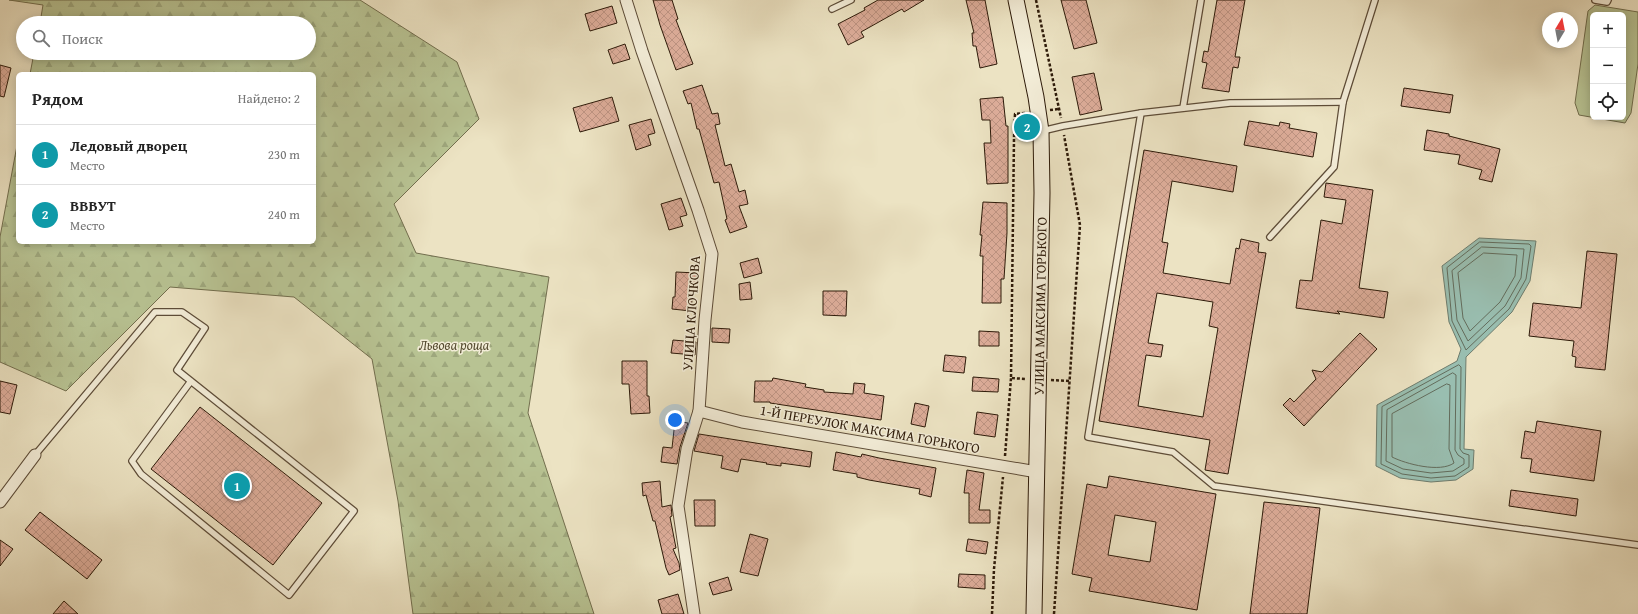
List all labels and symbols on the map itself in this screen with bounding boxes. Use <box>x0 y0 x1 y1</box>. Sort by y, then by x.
north arrow <box>1542 12 1578 48</box>
pin: 2 <box>1014 112 1040 142</box>
street label: УЛИЦА МАКСИМА ГОРЬКОГО <box>1028 217 1052 395</box>
street label: УЛИЦА КЛОЧКОВА <box>677 254 705 371</box>
park label: Львова роща <box>419 335 490 355</box>
street label: 1-Й ПЕРЕУЛОК МАКСИМА ГОРЬКОГО <box>758 400 982 458</box>
your location <box>665 410 685 430</box>
pin: 1 <box>224 471 250 501</box>

